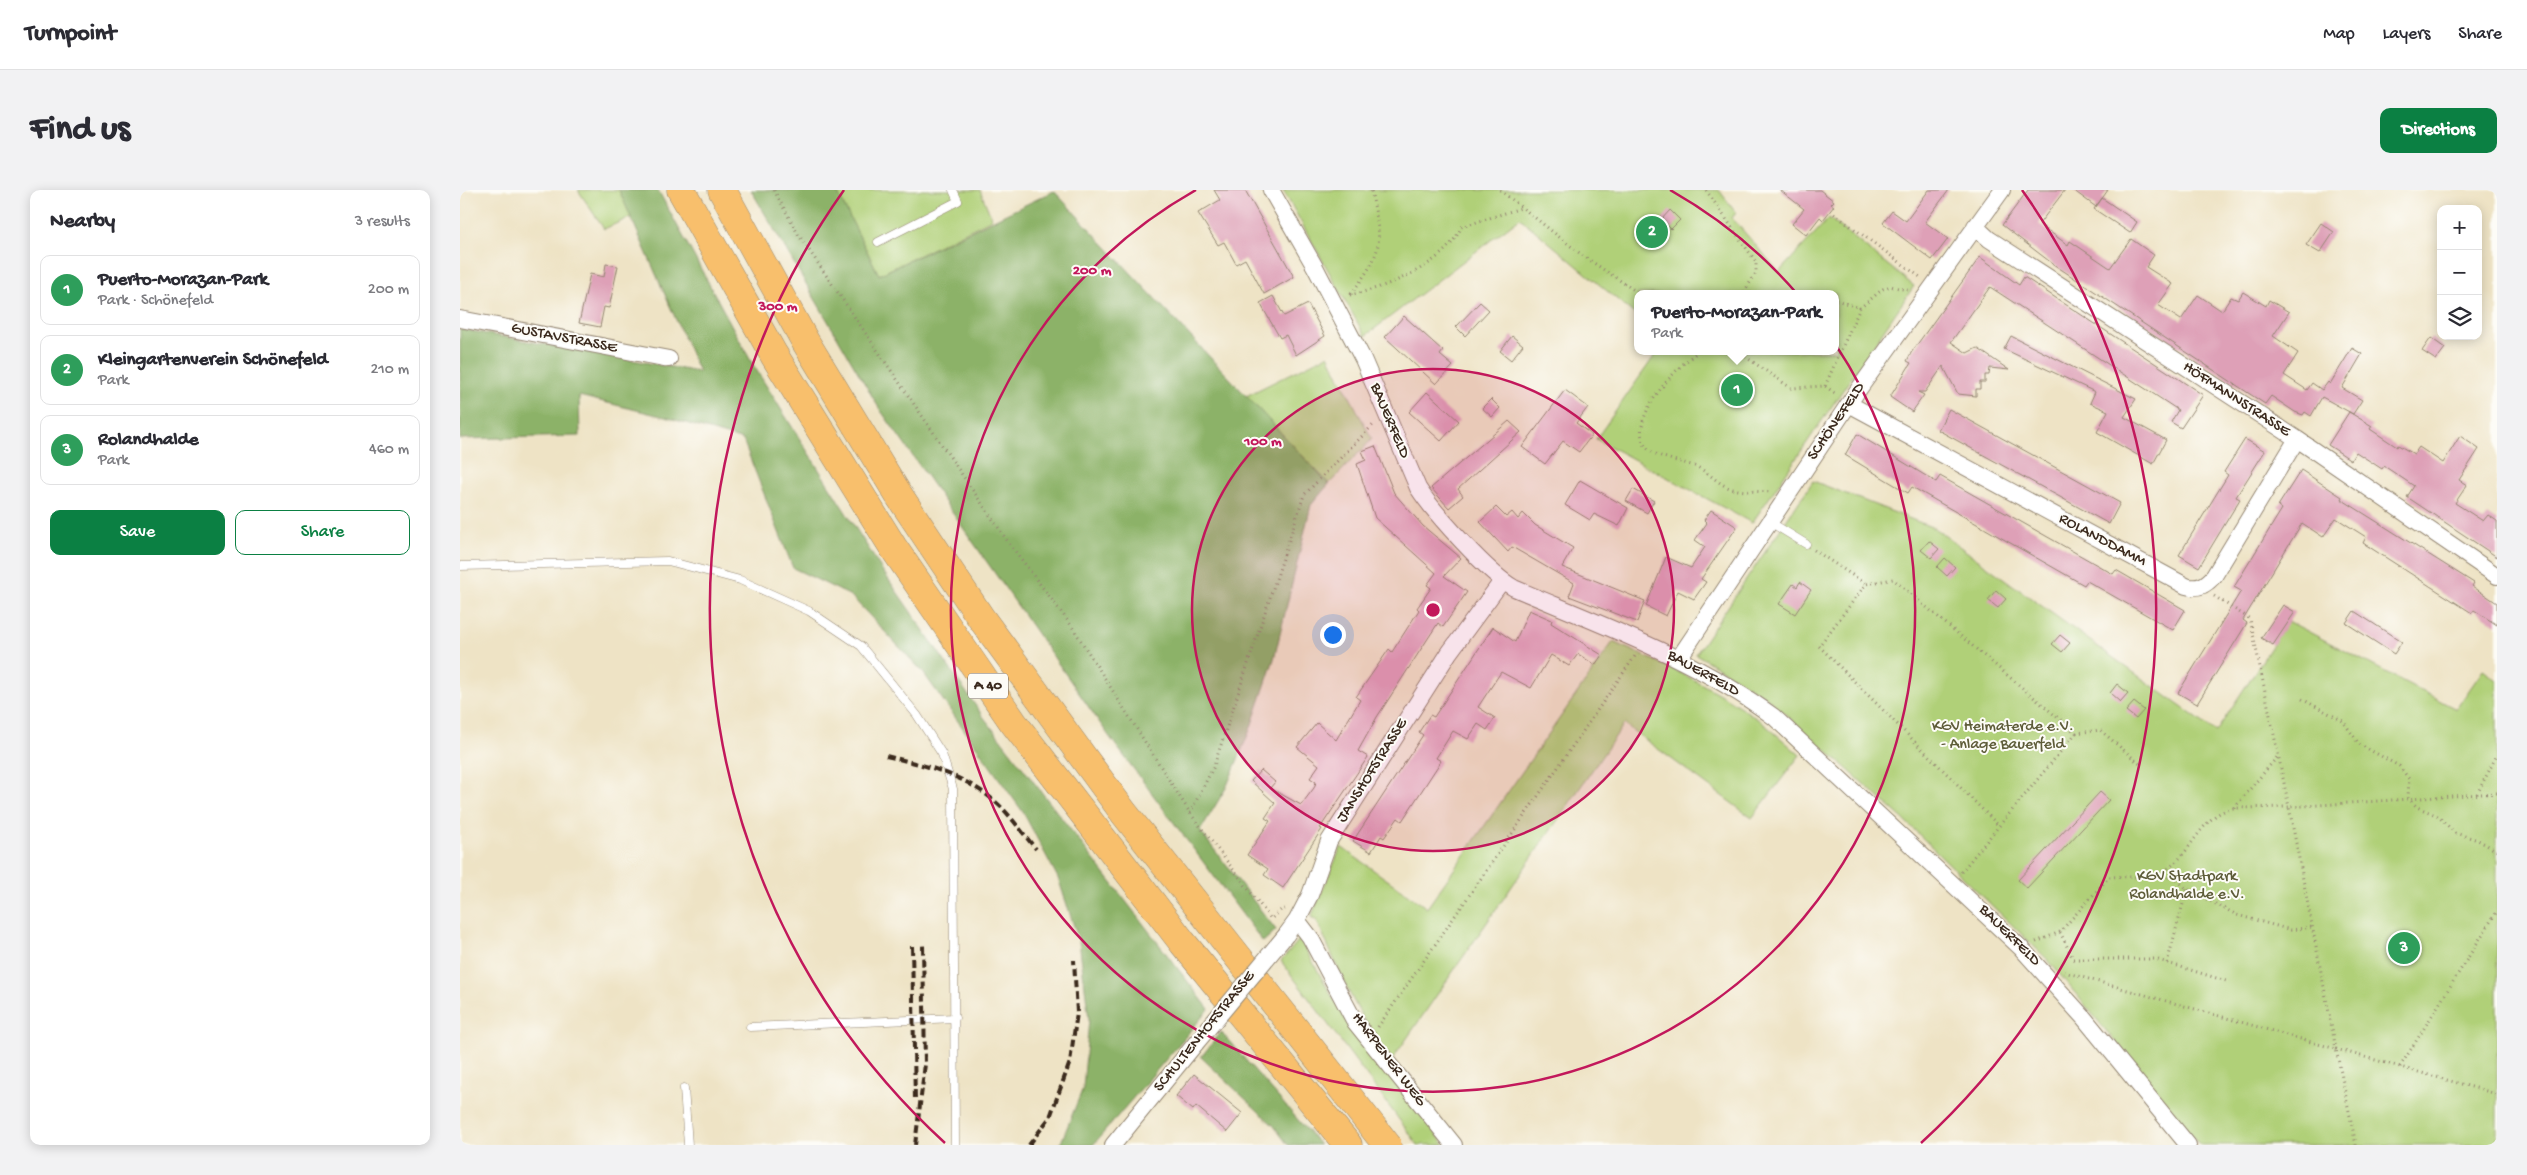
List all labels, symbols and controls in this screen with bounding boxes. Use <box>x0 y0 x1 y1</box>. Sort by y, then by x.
text: Turnpoint <box>25 20 116 49</box>
text: Map <box>2323 24 2355 45</box>
text: Layers <box>2383 24 2430 45</box>
text: Share <box>2458 24 2502 45</box>
button: Directions <box>2380 108 2497 153</box>
text: Find us <box>30 110 130 151</box>
map controls <box>2437 205 2482 340</box>
button: + <box>2437 205 2482 250</box>
text: Nearby <box>50 210 115 235</box>
text: 3 results <box>355 213 410 232</box>
pin: 2 <box>1636 213 1668 251</box>
button: − <box>2437 250 2482 295</box>
text: 200 m <box>1073 262 1112 280</box>
text: Puerto-Morazan-Park <box>98 269 268 292</box>
text: 1 <box>64 281 70 300</box>
text: 200 m <box>368 281 409 300</box>
popup <box>1634 290 1839 355</box>
text: Park · Schönefeld <box>98 292 213 311</box>
button: layers <box>2437 295 2482 340</box>
text: 300 m <box>757 298 798 316</box>
text: Puerto-Morazan-Park <box>1652 302 1821 325</box>
street label: GUSTAVSTRASSE <box>509 319 620 359</box>
text: Park <box>1652 325 1682 344</box>
text: Kleingartenverein Schönefeld <box>98 349 328 372</box>
street label: HÖFMANNSTRASSE <box>2179 358 2294 442</box>
text: 2 <box>63 361 71 380</box>
text: 210 m <box>370 361 409 380</box>
pin: 1 <box>1721 371 1753 409</box>
text: Park <box>98 372 129 391</box>
street label: SCHÖNEFELD <box>1804 379 1870 465</box>
street label: BAUERFELD <box>1364 380 1414 462</box>
text: Rolandhalde <box>98 429 199 452</box>
text: 100 m <box>1243 433 1282 451</box>
text: 3 <box>63 441 71 460</box>
text: 460 m <box>369 441 409 460</box>
text: Park <box>98 452 129 471</box>
button: Save <box>50 510 225 555</box>
button: Share <box>235 510 410 555</box>
street label: ROLANDDAMM <box>2055 510 2150 572</box>
centre of rings <box>1424 601 1442 619</box>
your location <box>1320 622 1346 648</box>
street label: BAUERFELD <box>1663 646 1743 702</box>
road number: A 40 <box>968 674 1008 698</box>
street label: JANSHOFSTRASSE <box>1333 715 1413 826</box>
park label: KGV Heimaterde e.V. - Anlage Bauerfeld <box>1932 718 2074 755</box>
park label: KGV Stadtpark Rolandhalde e.V. <box>2129 868 2245 905</box>
street label: BAUERFELD <box>1973 900 2044 971</box>
pin: 3 <box>2388 929 2420 967</box>
street label: SCHULTENHOFSTRASSE <box>1150 967 1260 1096</box>
street label: HARPENER WEG <box>1347 1010 1430 1111</box>

